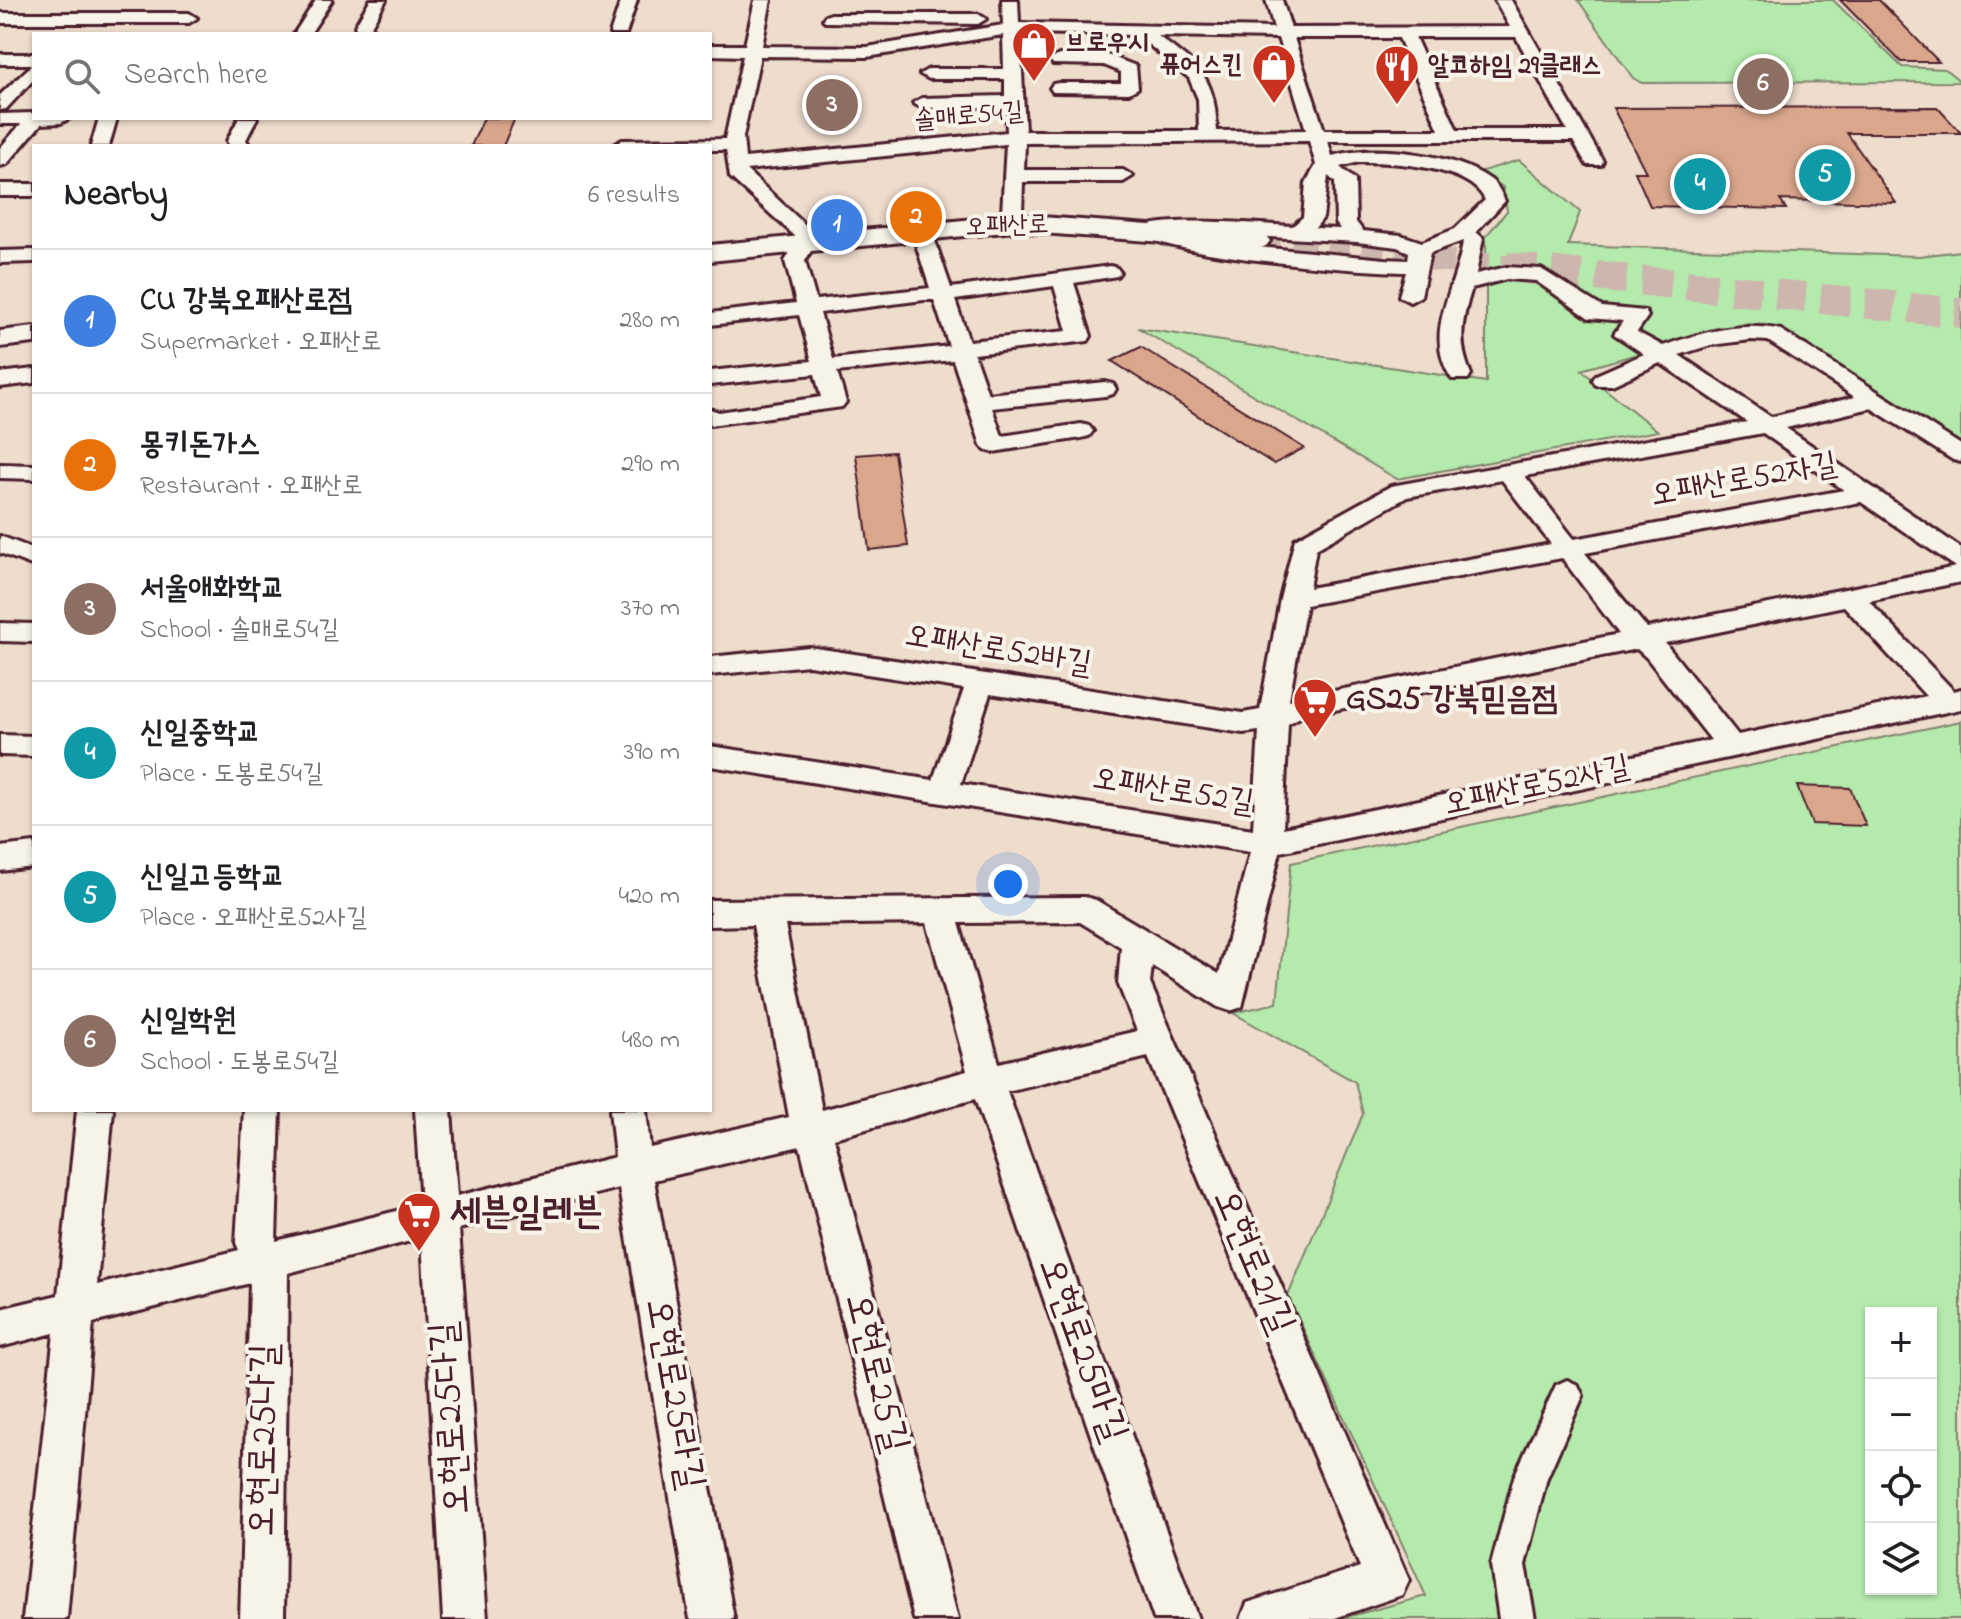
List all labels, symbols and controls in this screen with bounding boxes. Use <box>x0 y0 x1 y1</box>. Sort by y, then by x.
shop icon: 브로우시 <box>1010 20 1058 83</box>
place label: 브로우시 <box>1065 25 1149 63</box>
search box <box>32 32 712 120</box>
shop icon: 퓨어스킨 <box>1250 42 1298 105</box>
restaurant icon: 알코하임 29클래스 <box>1373 43 1421 106</box>
place label: 퓨어스킨 <box>1159 47 1243 85</box>
place label: 알코하임 29클래스 <box>1428 48 1602 86</box>
icon: search <box>60 54 104 98</box>
text: Search here <box>124 54 268 98</box>
pin: 6 <box>1737 54 1789 114</box>
pin: 3 <box>806 75 858 135</box>
street label: 솔매로54길 <box>913 93 1025 141</box>
pin: 5 <box>1799 145 1851 205</box>
pin: 4 <box>1674 154 1726 214</box>
text: Nearby <box>64 171 168 221</box>
text: 6 results <box>588 177 680 215</box>
pin: 2 <box>890 187 942 247</box>
pin: 1 <box>811 195 863 255</box>
street label: 오패산로 <box>965 207 1049 247</box>
text: CU 강북오패산로점 <box>140 280 352 324</box>
text: 1 <box>86 302 94 340</box>
text: 280 m <box>619 302 680 340</box>
text: Supermarket · 오패산로 <box>140 324 382 362</box>
text: 몽키돈가스 <box>140 424 261 468</box>
street label: 오패산로52자길 <box>1647 441 1841 521</box>
text: 2 <box>84 446 96 484</box>
text: 290 m <box>621 446 680 484</box>
text: Restaurant · 오패산로 <box>140 468 363 506</box>
text: 서울애화학교 <box>140 568 285 612</box>
text: 3 <box>85 590 95 628</box>
text: 370 m <box>621 590 680 628</box>
text: School · 솔매로54길 <box>140 612 339 650</box>
street label: 오패산로52바길 <box>901 613 1095 689</box>
supermarket icon: GS25 강북믿음점 <box>1291 676 1339 739</box>
place label: GS25 강북믿음점 <box>1346 677 1558 724</box>
text: 신일중학교 <box>140 712 261 756</box>
text: 4 <box>85 734 95 772</box>
text: 390 m <box>624 734 680 772</box>
street label: 오패산로52사길 <box>1440 744 1634 830</box>
text: Place · 도봉로54길 <box>140 756 323 794</box>
street label: 오패산로52길 <box>1089 756 1257 828</box>
text: 신일고등학교 <box>140 856 285 900</box>
your location <box>988 864 1028 904</box>
text: 5 <box>83 878 97 916</box>
text: 420 m <box>618 878 680 916</box>
text: Place · 오패산로52사길 <box>140 900 367 938</box>
text: 신일학원 <box>140 1000 237 1044</box>
text: 6 <box>84 1022 96 1060</box>
text: 480 m <box>622 1022 680 1060</box>
text: School · 도봉로54길 <box>140 1044 339 1082</box>
street label: 오현로21길 <box>1196 1181 1308 1343</box>
place label: 세븐일레븐 <box>450 1186 603 1242</box>
supermarket icon: 세븐일레븐 <box>395 1190 443 1253</box>
street label: 오현로25마길 <box>1022 1250 1140 1450</box>
street label: 오현로25길 <box>828 1287 922 1459</box>
street label: 오현로25라길 <box>629 1294 717 1494</box>
map controls <box>1865 1307 1937 1595</box>
button: + <box>1865 1307 1937 1379</box>
street label: 오현로25다길 <box>417 1320 487 1516</box>
street label: 오현로25나길 <box>235 1343 295 1537</box>
button: − <box>1865 1379 1937 1451</box>
button: locate <box>1865 1451 1937 1523</box>
button: layers <box>1865 1523 1937 1595</box>

